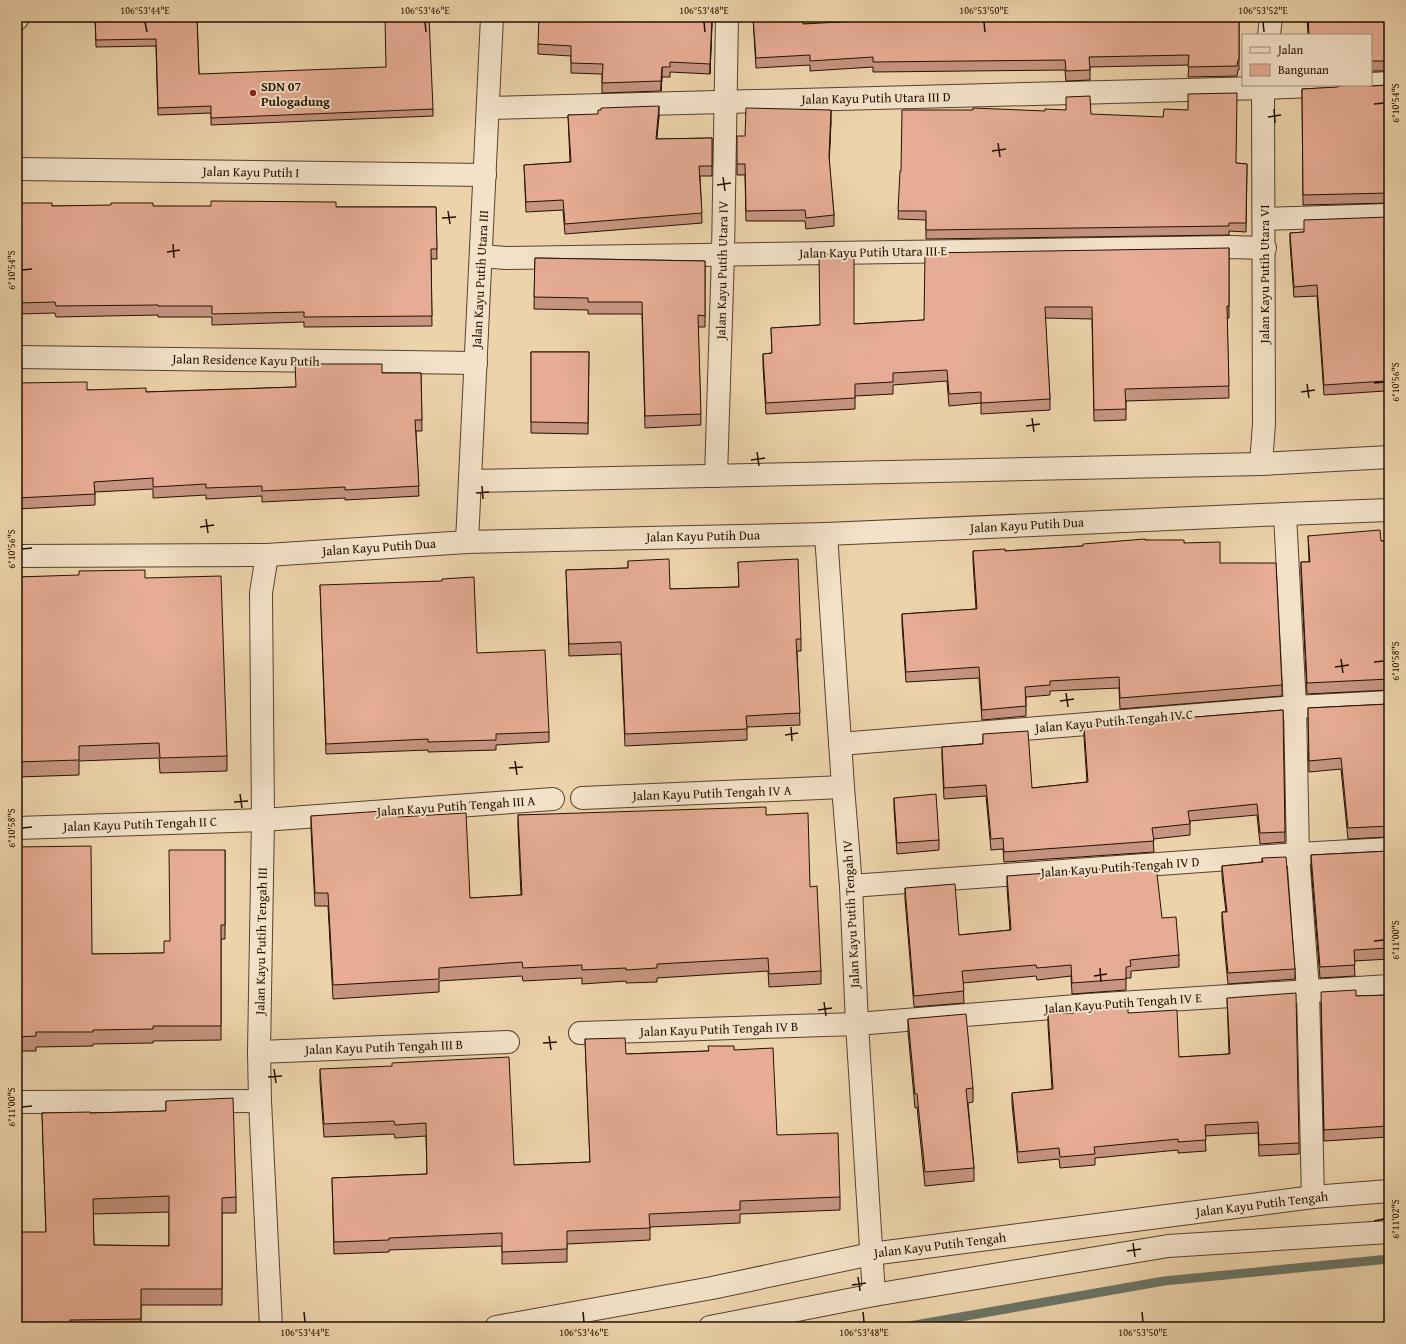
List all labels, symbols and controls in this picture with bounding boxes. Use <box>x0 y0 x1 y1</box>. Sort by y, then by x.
text: 106°53'44"E <box>120 3 170 18</box>
text: 106°53'46"E <box>400 3 450 18</box>
text: 106°53'48"E <box>679 3 729 18</box>
text: 106°53'50"E <box>959 3 1009 18</box>
text: 106°53'52"E <box>1238 3 1288 18</box>
legend <box>1242 34 1372 86</box>
text: Jalan <box>1276 41 1303 58</box>
text: Bangunan <box>1278 61 1329 78</box>
place label: SDN 07 Pulogadung <box>261 77 330 111</box>
text: 6°10'54"S <box>1388 83 1403 123</box>
street label: Jalan Kayu Putih Utara III D <box>799 87 951 109</box>
marker: SDN 07 Pulogadung <box>248 88 258 98</box>
street label: Jalan Kayu Putih I <box>200 162 300 182</box>
street label: Jalan Kayu Putih Utara IV <box>711 200 733 342</box>
street label: Jalan Kayu Putih Utara VI <box>1255 205 1274 345</box>
street label: Jalan Kayu Putih Utara III <box>467 209 493 351</box>
street label: Jalan Kayu Putih Utara III E <box>797 241 947 263</box>
text: 6°10'54"S <box>4 250 19 290</box>
street label: Jalan Residence Kayu Putih <box>170 349 321 371</box>
text: 6°10'56"S <box>1388 362 1403 402</box>
street label: Jalan Kayu Putih Dua <box>968 512 1085 538</box>
street label: Jalan Kayu Putih Dua <box>644 525 761 547</box>
text: 6°10'56"S <box>4 529 19 569</box>
street label: Jalan Kayu Putih Dua <box>320 533 437 561</box>
text: 6°10'58"S <box>1388 641 1403 681</box>
street label: Jalan Kayu Putih Tengah IV C <box>1032 705 1194 738</box>
street label: Jalan Kayu Putih Tengah IV A <box>630 781 792 805</box>
street label: Jalan Kayu Putih Tengah III A <box>374 791 536 821</box>
text: 6°10'58"S <box>4 808 19 848</box>
street label: Jalan Kayu Putih Tengah II C <box>61 812 217 836</box>
street label: Jalan Kayu Putih Tengah IV <box>838 839 864 991</box>
street label: Jalan Kayu Putih Tengah IV D <box>1038 852 1200 882</box>
street label: Jalan Kayu Putih Tengah III <box>250 867 272 1017</box>
text: 6°11'00"S <box>1388 920 1403 960</box>
street label: Jalan Kayu Putih Tengah IV E <box>1042 988 1203 1018</box>
street label: Jalan Kayu Putih Tengah IV B <box>637 1017 799 1041</box>
street label: Jalan Kayu Putih Tengah III B <box>303 1035 463 1059</box>
text: 6°11'00"S <box>4 1087 19 1127</box>
street label: Jalan Kayu Putih Tengah <box>1193 1186 1330 1222</box>
text: 6°11'02"S <box>1388 1199 1403 1239</box>
street label: Jalan Kayu Putih Tengah <box>871 1227 1008 1263</box>
text: 106°53'44"E <box>280 1325 330 1340</box>
text: 106°53'46"E <box>559 1325 609 1340</box>
text: 106°53'48"E <box>839 1325 889 1340</box>
text: 106°53'50"E <box>1118 1325 1168 1340</box>

